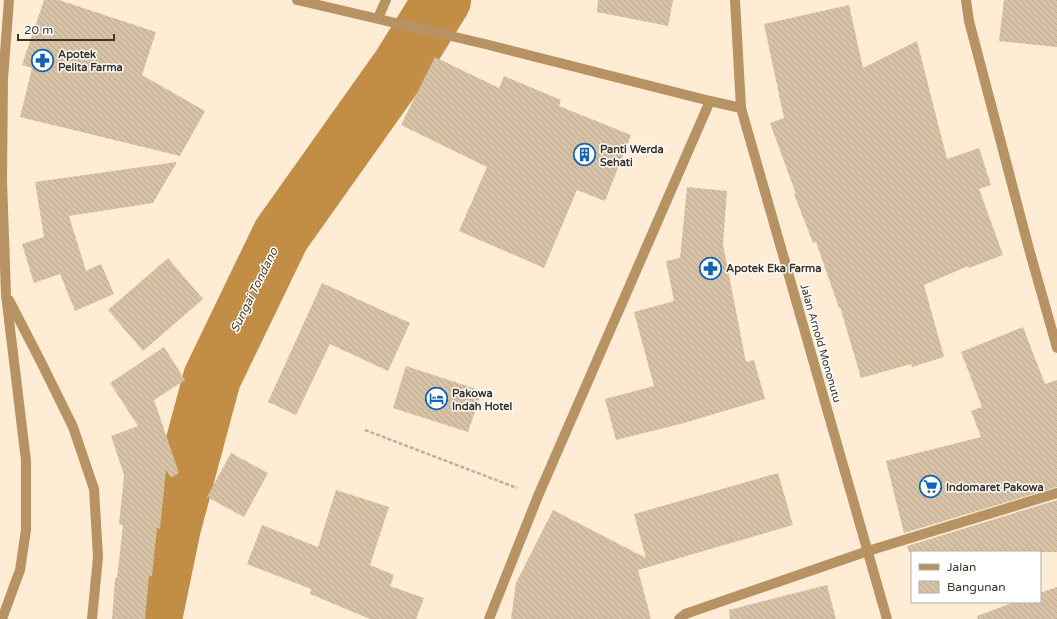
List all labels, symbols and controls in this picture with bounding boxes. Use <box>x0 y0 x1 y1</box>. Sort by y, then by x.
scale bar <box>18 16 114 42</box>
text: 20 m <box>24 23 53 37</box>
pharmacy icon: Apotek Pelita Farma <box>30 47 56 73</box>
place label: Apotek Pelita Farma <box>58 48 123 74</box>
building icon: Panti Werda Sehati <box>572 142 598 168</box>
place label: Panti Werda Sehati <box>600 143 664 169</box>
water label: Sungai Tondano <box>227 245 281 335</box>
pharmacy icon: Apotek Eka Farma <box>698 255 724 281</box>
place label: Apotek Eka Farma <box>726 262 821 276</box>
street label: Jalan Arnold Mononutu <box>797 282 844 404</box>
hotel icon: Pakowa Indah Hotel <box>424 386 450 412</box>
place label: Pakowa Indah Hotel <box>452 387 513 413</box>
supermarket icon: Indomaret Pakowa <box>917 474 943 500</box>
place label: Indomaret Pakowa <box>946 481 1044 494</box>
legend <box>911 551 1041 603</box>
text: Jalan <box>947 560 976 574</box>
text: Bangunan <box>947 580 1006 594</box>

